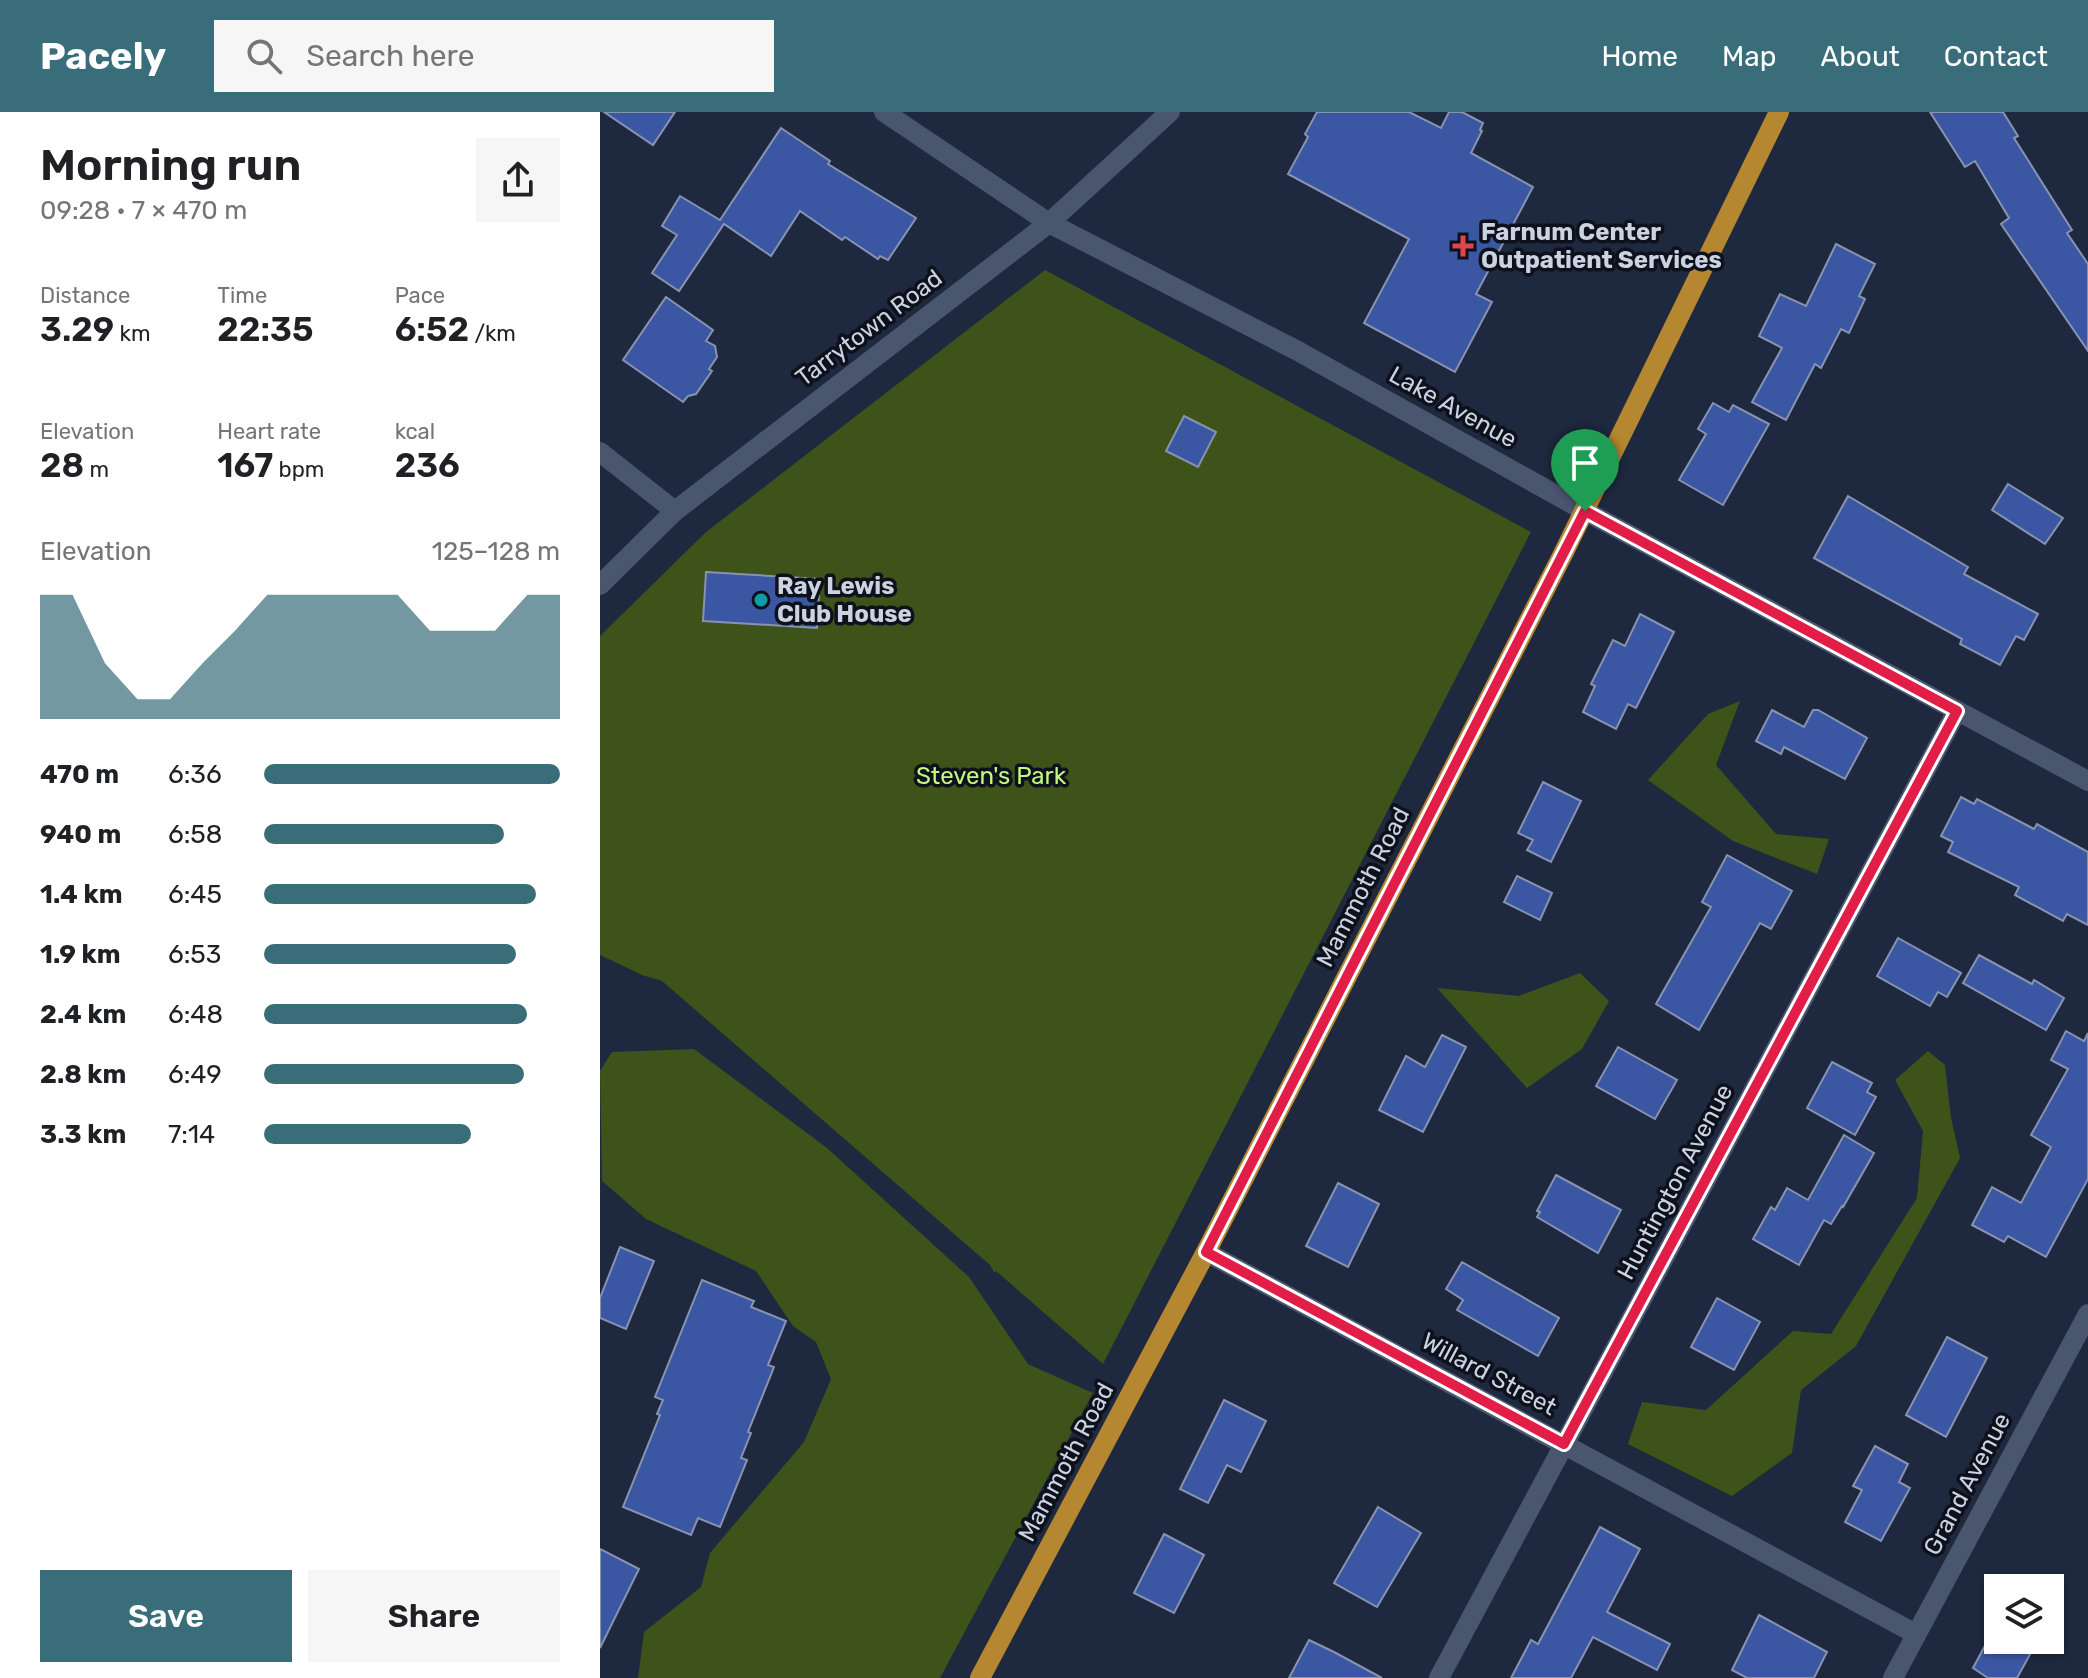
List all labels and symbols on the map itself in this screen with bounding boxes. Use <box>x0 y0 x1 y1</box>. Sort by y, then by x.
place label: Farnum Center Outpatient Services <box>1481 218 1722 274</box>
marker: Farnum Center Outpatient Services <box>1452 235 1474 257</box>
street label: Tarrytown Road <box>790 264 948 392</box>
street label: Lake Avenue <box>1384 361 1522 453</box>
pin <box>1551 429 1619 511</box>
place label: Ray Lewis Club House <box>777 572 912 628</box>
marker: Ray Lewis Club House <box>752 591 770 609</box>
park label: Steven's Park <box>916 762 1067 790</box>
street label: Mammoth Road <box>1311 803 1415 971</box>
street label: Huntington Avenue <box>1612 1080 1738 1284</box>
street label: Willard Street <box>1417 1327 1561 1421</box>
street label: Mammoth Road <box>1012 1378 1120 1546</box>
street label: Grand Avenue <box>1918 1408 2016 1560</box>

